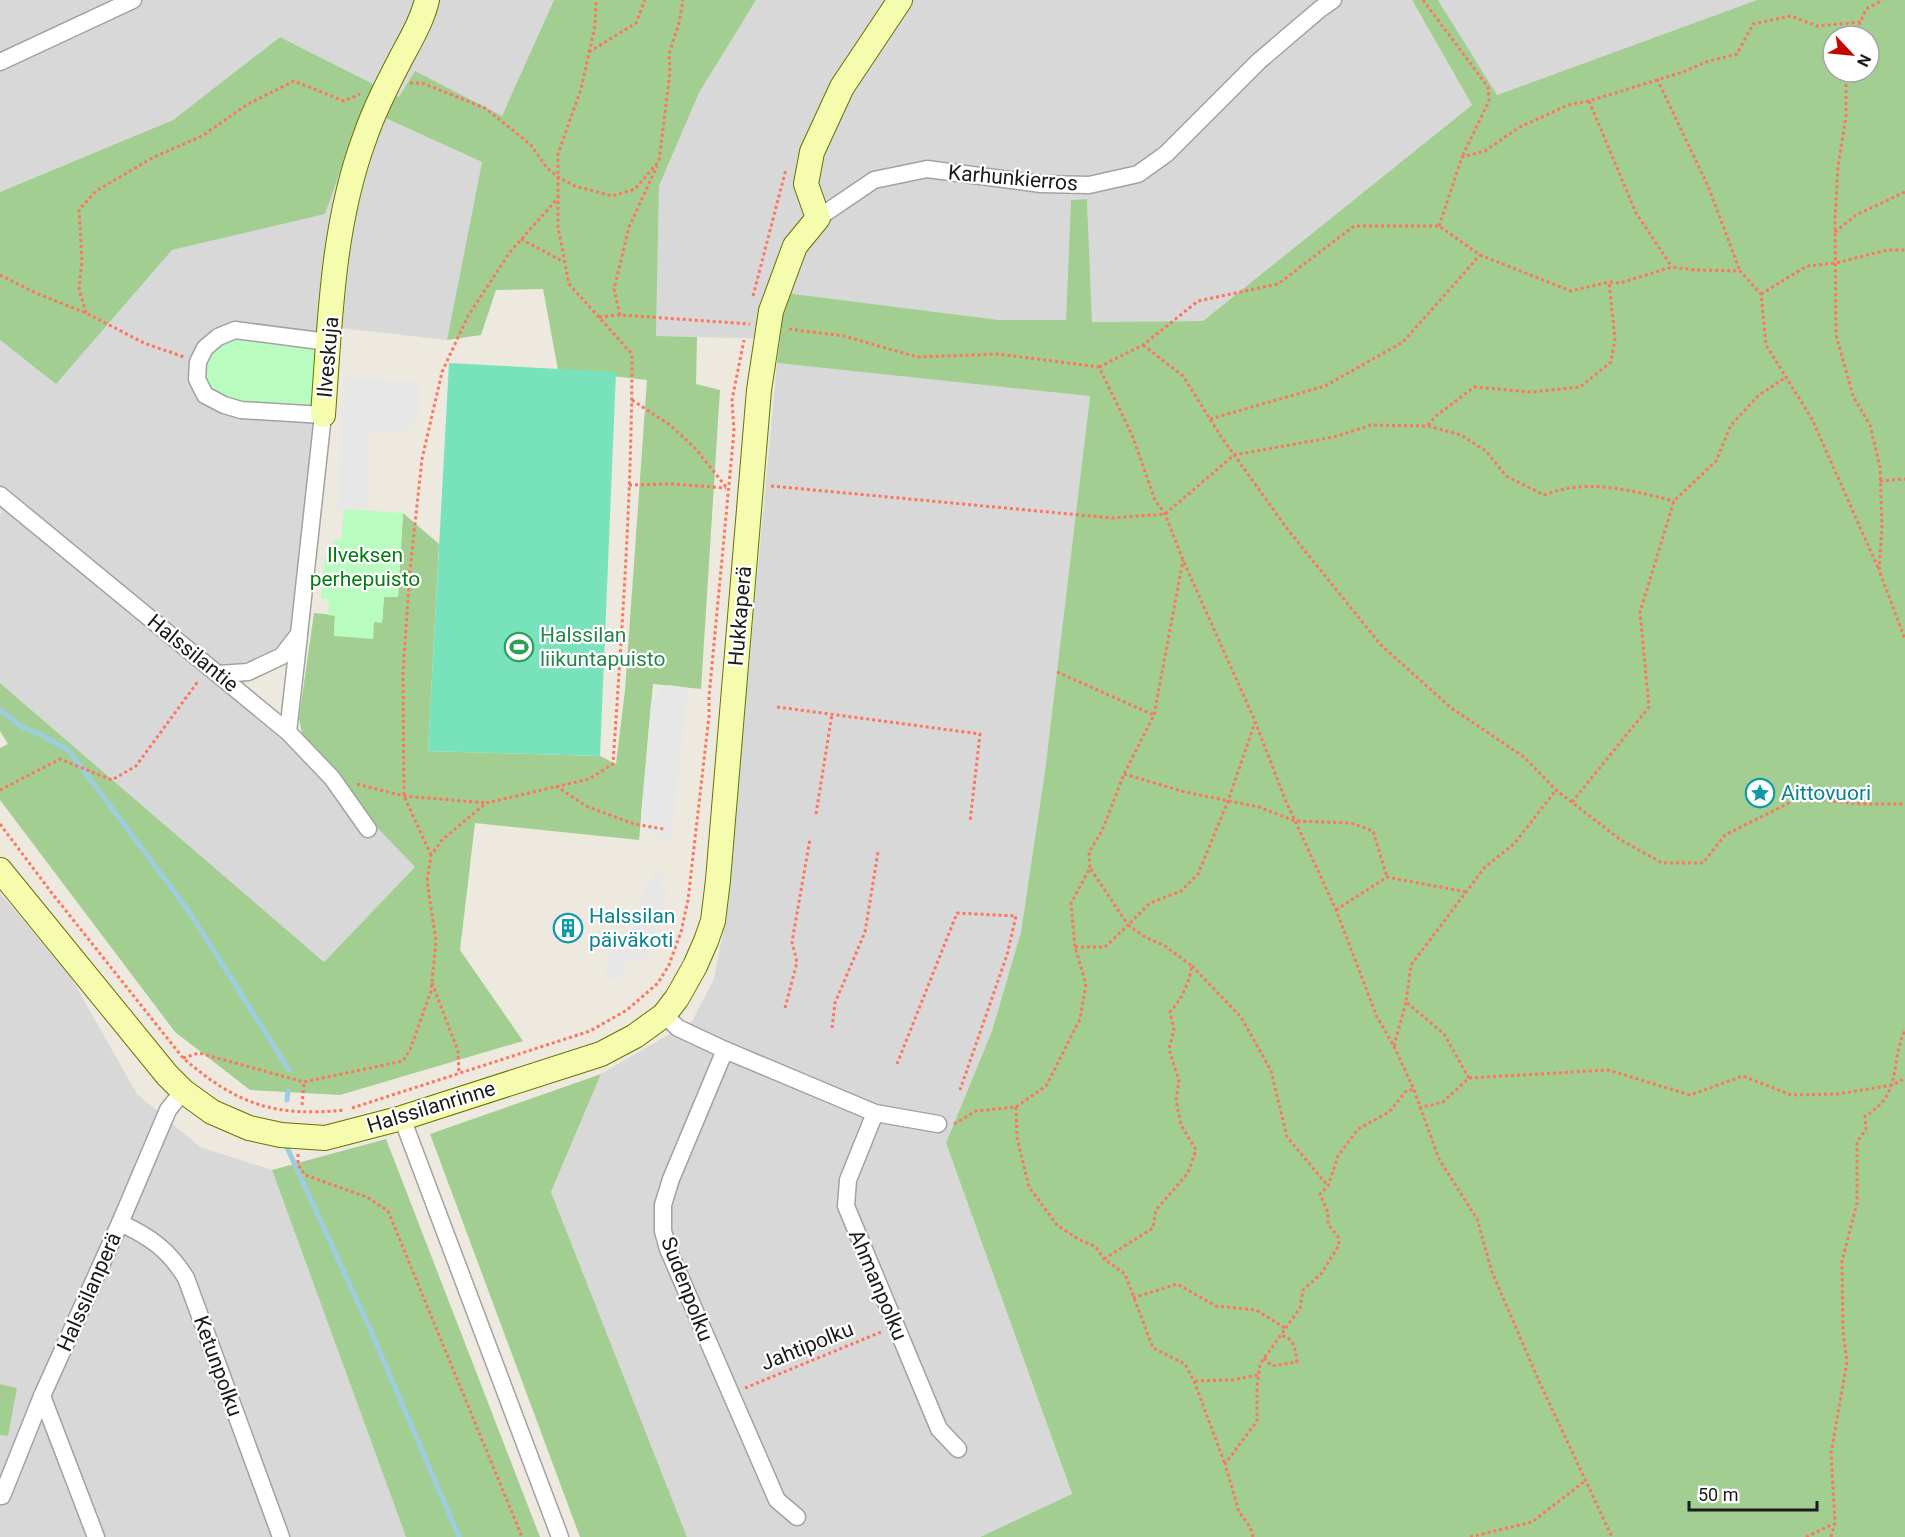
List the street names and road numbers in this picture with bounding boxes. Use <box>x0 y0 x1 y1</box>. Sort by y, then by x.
street label: Karhunkierros <box>947 160 1079 196</box>
street label: Ilveskuja <box>312 315 344 399</box>
street label: Hukkaperä <box>724 565 756 667</box>
street label: Halssilantie <box>143 609 243 697</box>
street label: Halssilanrinne <box>364 1076 498 1138</box>
street label: Ahmanpolku <box>844 1226 912 1344</box>
street label: Halssilanperä <box>52 1229 126 1355</box>
street label: Sudenpolku <box>656 1233 718 1345</box>
street label: Ketunpolku <box>189 1312 247 1420</box>
street label: Jahtipolku <box>757 1317 857 1375</box>

